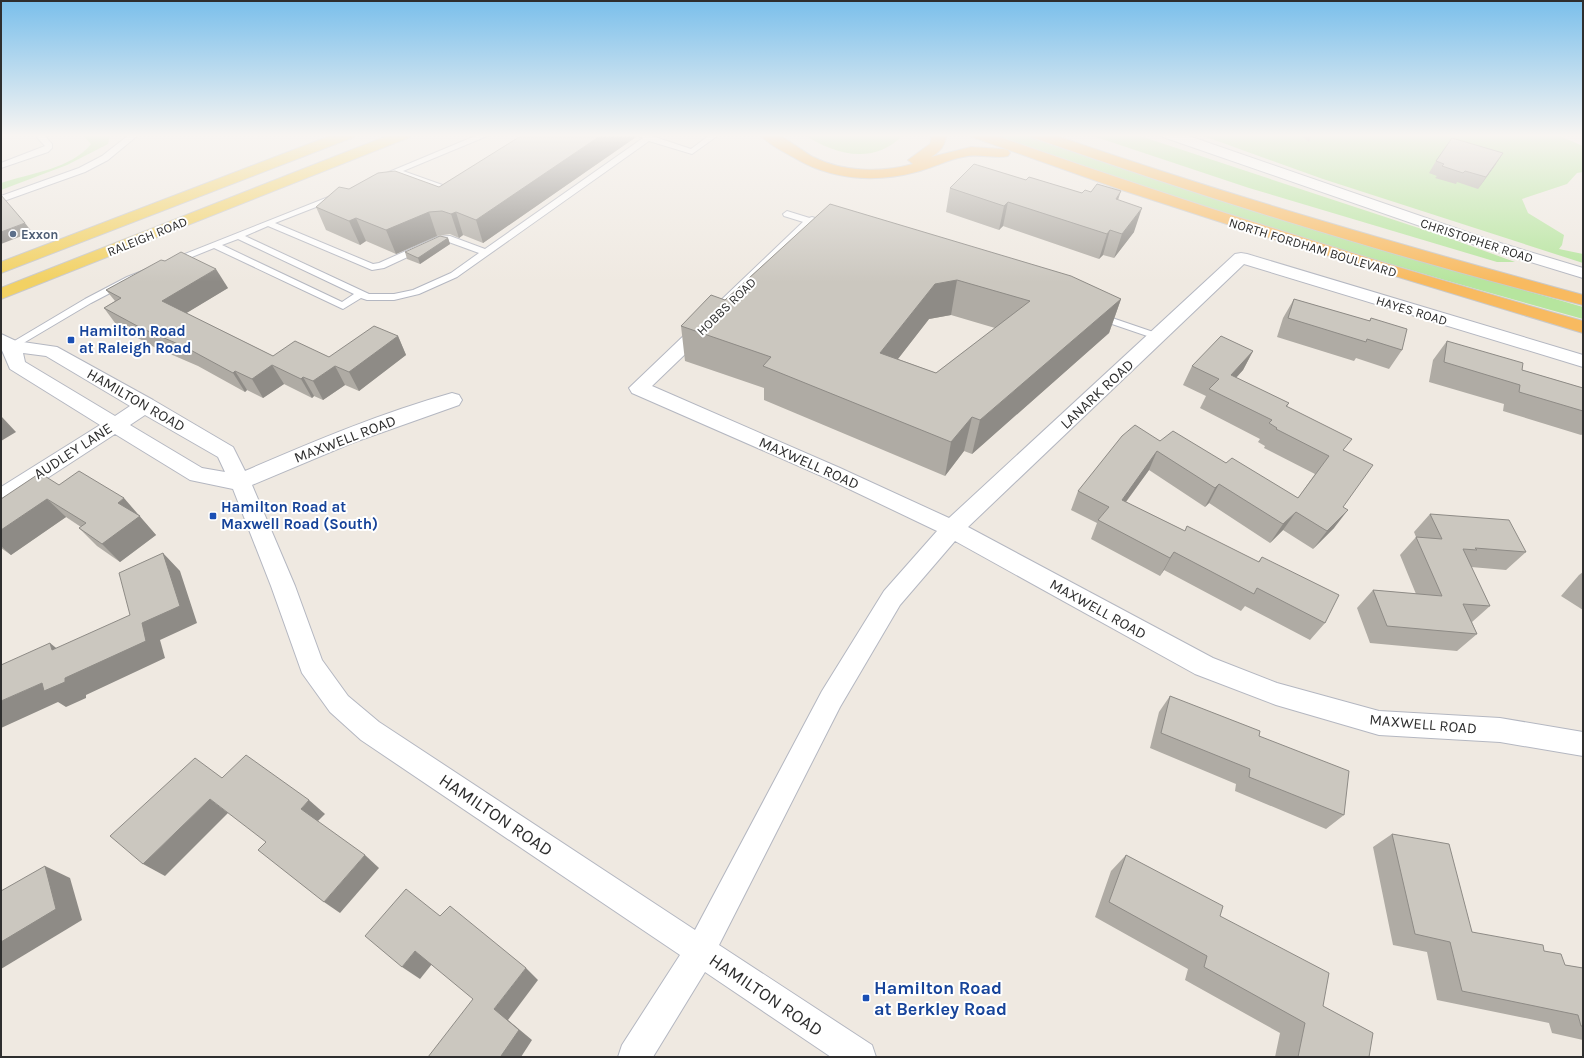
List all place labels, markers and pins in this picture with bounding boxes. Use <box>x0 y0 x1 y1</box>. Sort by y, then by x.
place label: Exxon <box>21 227 58 242</box>
marker: Exxon <box>8 229 18 239</box>
place label: Hamilton Road at Raleigh Road <box>79 322 191 357</box>
marker: Hamilton Road at Raleigh Road <box>66 335 76 345</box>
place label: Hamilton Road at Maxwell Road (South) <box>221 498 378 533</box>
marker: Hamilton Road at Maxwell Road (South) <box>208 511 218 521</box>
place label: Hamilton Road at Berkley Road <box>874 977 1007 1020</box>
marker: Hamilton Road at Berkley Road <box>861 993 871 1003</box>

